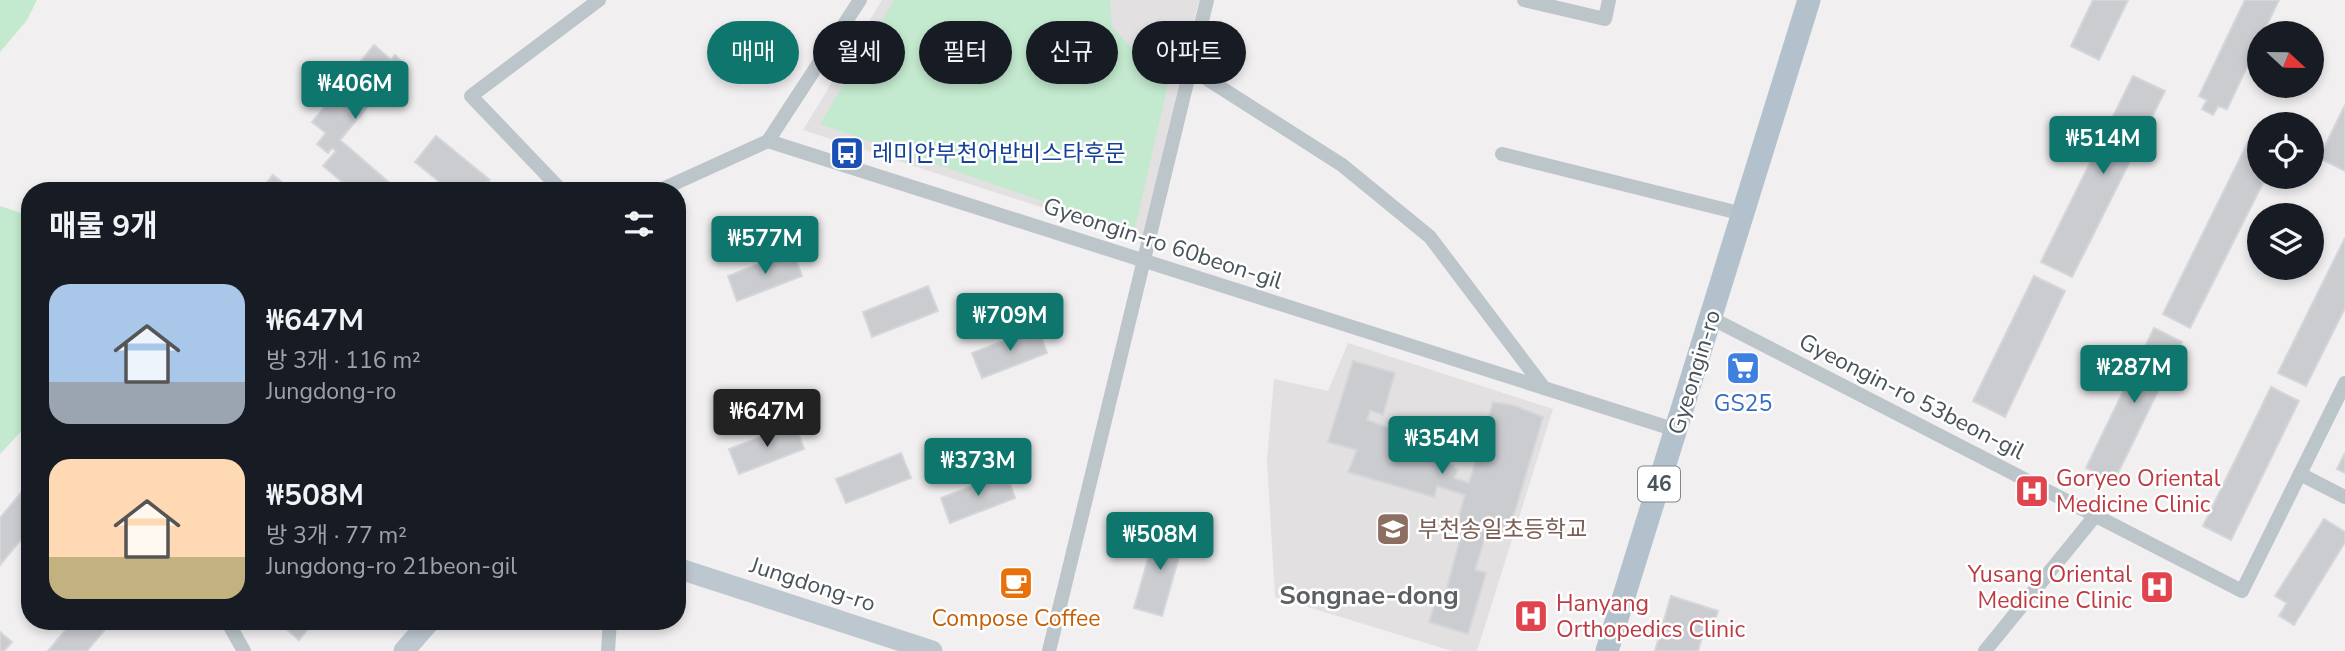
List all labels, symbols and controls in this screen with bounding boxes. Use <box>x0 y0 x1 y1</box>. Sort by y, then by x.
chip: 매매 <box>707 21 799 84</box>
chip: 월세 <box>813 21 905 84</box>
chip: 필터 <box>919 21 1012 84</box>
chip: 신규 <box>1026 21 1118 84</box>
chip: 아파트 <box>1132 21 1246 84</box>
north arrow <box>2247 21 2324 98</box>
map controls <box>2247 21 2324 280</box>
pin: ₩406M <box>306 61 404 121</box>
text: ₩406M <box>317 68 393 99</box>
button: locate <box>2247 112 2324 189</box>
pin: ₩514M <box>2054 116 2152 176</box>
text: ₩514M <box>2065 123 2141 154</box>
bus stop icon: 레미안부천어반비스타후문 <box>828 134 866 172</box>
place label: 레미안부천어반비스타후문 <box>872 138 1126 169</box>
street label: Gyeongin-ro 60beon-gil <box>1039 190 1287 297</box>
button: layers <box>2247 203 2324 280</box>
icon: filters <box>620 205 658 243</box>
text: 매물 9개 <box>49 206 158 247</box>
pin: ₩577M <box>716 216 814 276</box>
text: ₩577M <box>727 223 803 254</box>
pin: ₩709M <box>961 294 1059 353</box>
text: ₩647M <box>266 300 364 341</box>
text: ₩709M <box>972 300 1048 331</box>
street label: Gyeongin-ro <box>1661 306 1728 438</box>
icon: home <box>105 312 189 396</box>
street label: Gyeongin-ro 53beon-gil <box>1794 326 2030 467</box>
text: 방 3개 · 116 m² <box>266 345 421 376</box>
pin: ₩287M <box>2085 346 2183 405</box>
supermarket icon: GS25 <box>1724 349 1762 387</box>
text: ₩287M <box>2096 352 2172 383</box>
text: Jungdong-ro <box>266 376 396 407</box>
place label: GS25 <box>1714 388 1772 419</box>
pin: ₩647M <box>718 390 816 449</box>
text: ₩647M <box>729 396 805 427</box>
pin: ₩354M <box>1393 416 1491 476</box>
text: ₩354M <box>1404 423 1480 454</box>
pin: ₩373M <box>929 438 1027 498</box>
text: ₩373M <box>940 445 1016 476</box>
place label: Goryeo Oriental Medicine Clinic <box>2056 463 2221 520</box>
road number: 46 <box>1638 466 1680 502</box>
hospital icon: Goryeo Oriental Medicine Clinic <box>2013 472 2051 510</box>
text: ₩508M <box>266 475 364 516</box>
icon: home <box>105 487 189 571</box>
school or university icon: 부천송일초등학교 <box>1374 510 1412 548</box>
pin: ₩508M <box>1111 512 1209 572</box>
place label: 부천송일초등학교 <box>1418 514 1587 545</box>
text: ₩508M <box>1122 519 1198 550</box>
text: 방 3개 · 77 m² <box>266 520 407 551</box>
street label: Jungdong-ro <box>745 549 880 619</box>
text: Jungdong-ro 21beon-gil <box>266 551 517 582</box>
place label: Yusang Oriental Medicine Clinic <box>1967 559 2132 616</box>
cafe icon: Compose Coffee <box>997 564 1035 602</box>
hospital icon: Yusang Oriental Medicine Clinic <box>2138 568 2176 606</box>
district label: Songnae-dong <box>1279 578 1459 613</box>
place label: Hanyang Orthopedics Clinic <box>1556 588 1745 645</box>
hospital icon: Hanyang Orthopedics Clinic <box>1512 597 1550 635</box>
place label: Compose Coffee <box>931 603 1101 634</box>

